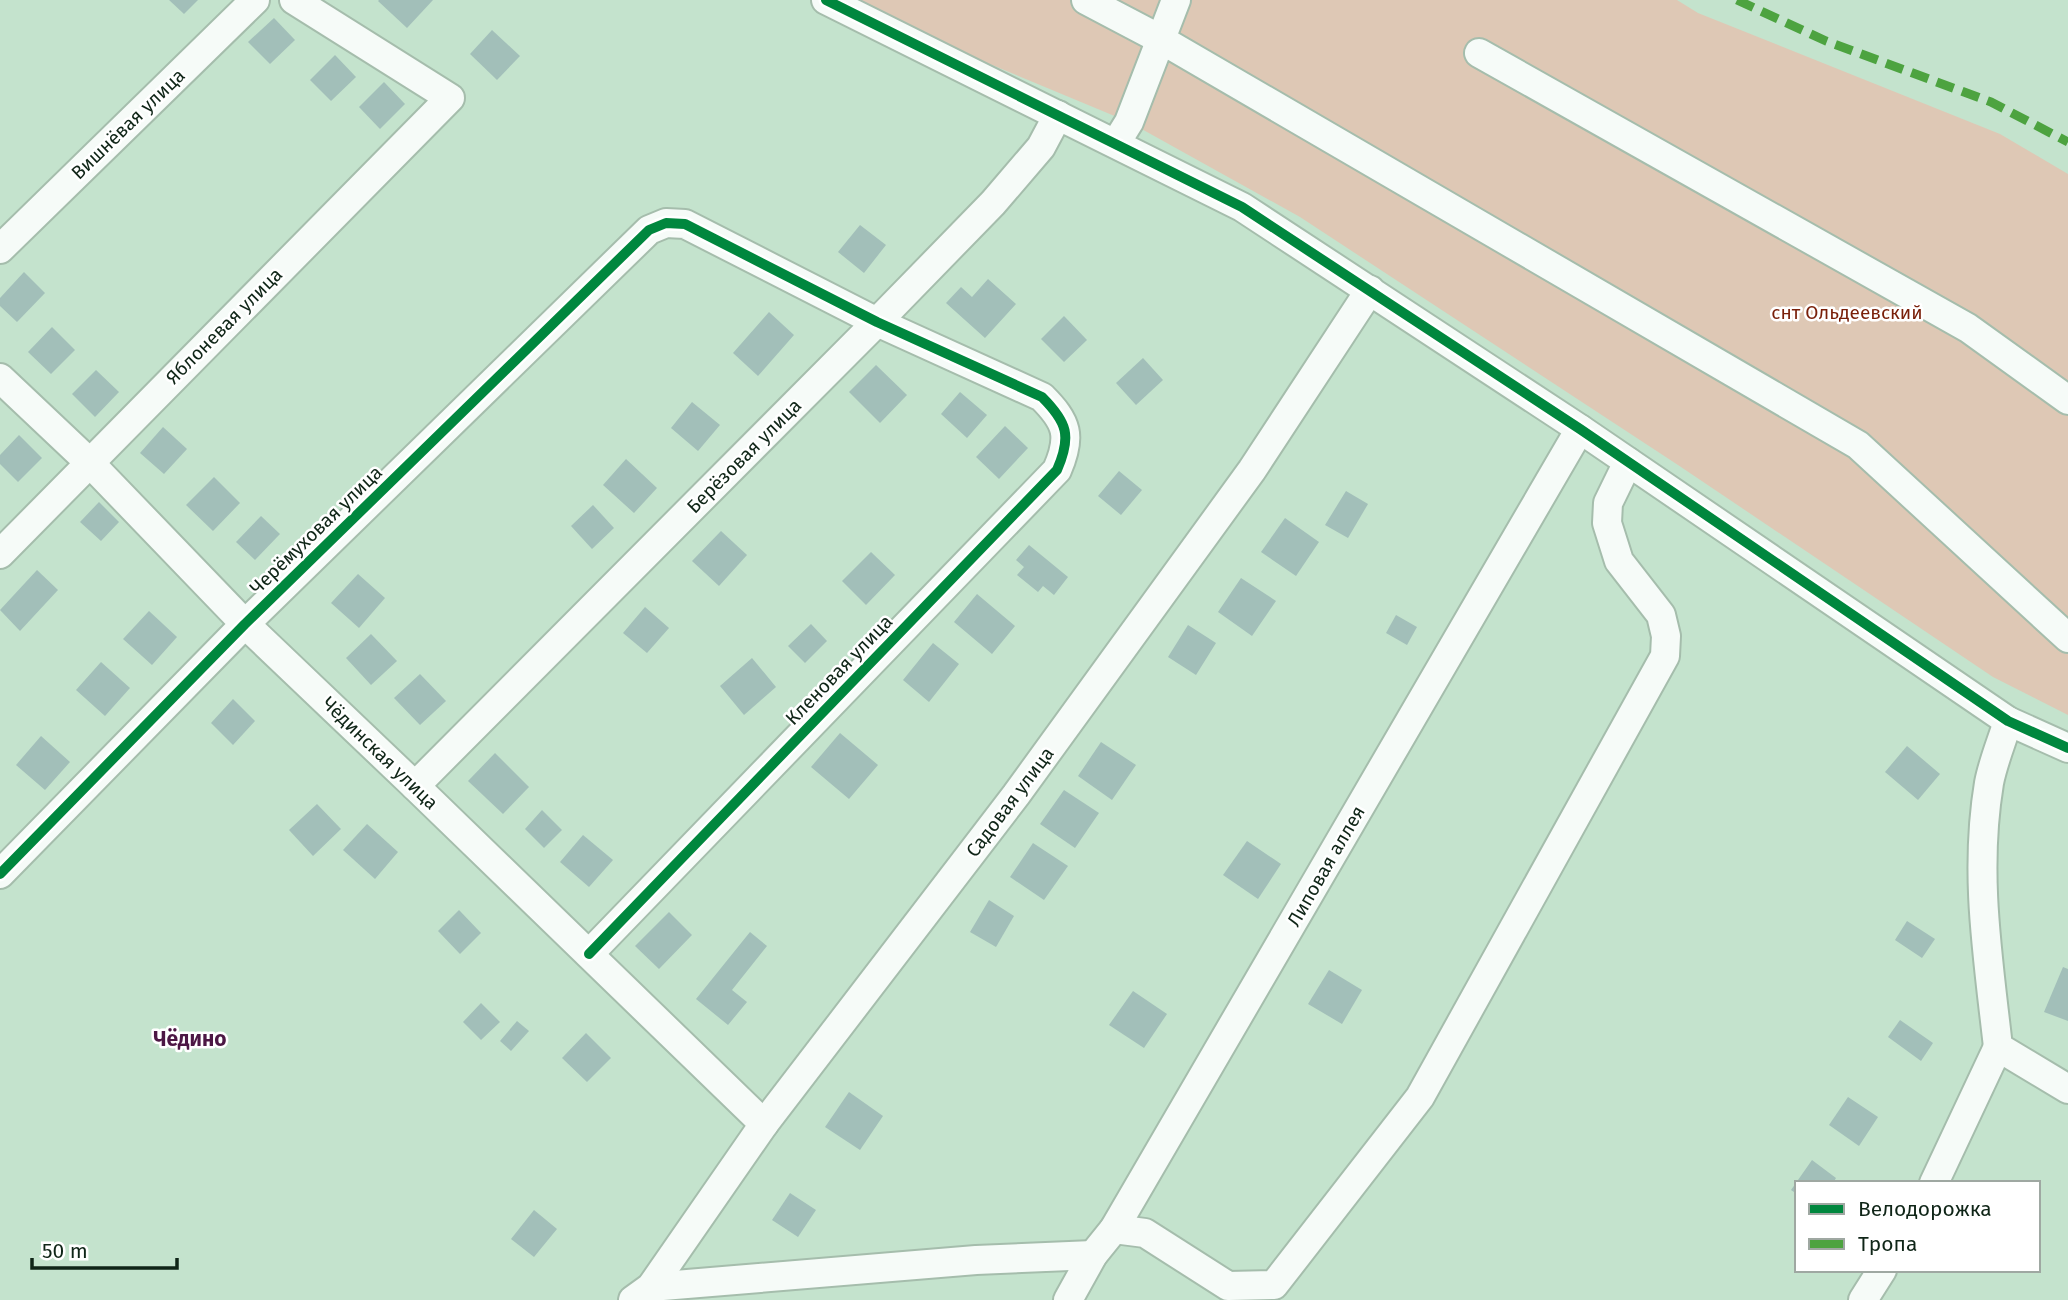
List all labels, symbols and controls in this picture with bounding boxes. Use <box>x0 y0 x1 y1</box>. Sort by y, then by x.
street label: Вишнёвая улица <box>66 64 190 184</box>
street label: Яблоневая улица <box>161 263 287 389</box>
park label: снт Ольдеевский <box>1771 301 1923 324</box>
street label: Берёзовая улица <box>682 394 806 518</box>
street label: Черёмуховая улица <box>245 461 387 599</box>
street label: Кленовая улица <box>781 610 897 730</box>
street label: Чёдинская улица <box>317 692 443 814</box>
street label: Садовая улица <box>961 742 1059 862</box>
street label: Липовая аллея <box>1282 802 1370 930</box>
district label: Чёдино <box>153 1026 227 1052</box>
legend <box>1795 1181 2040 1272</box>
text: Велодорожка <box>1858 1196 1992 1222</box>
scale bar <box>32 1226 177 1270</box>
text: Тропа <box>1858 1231 1917 1257</box>
text: 50 m <box>42 1238 88 1264</box>

